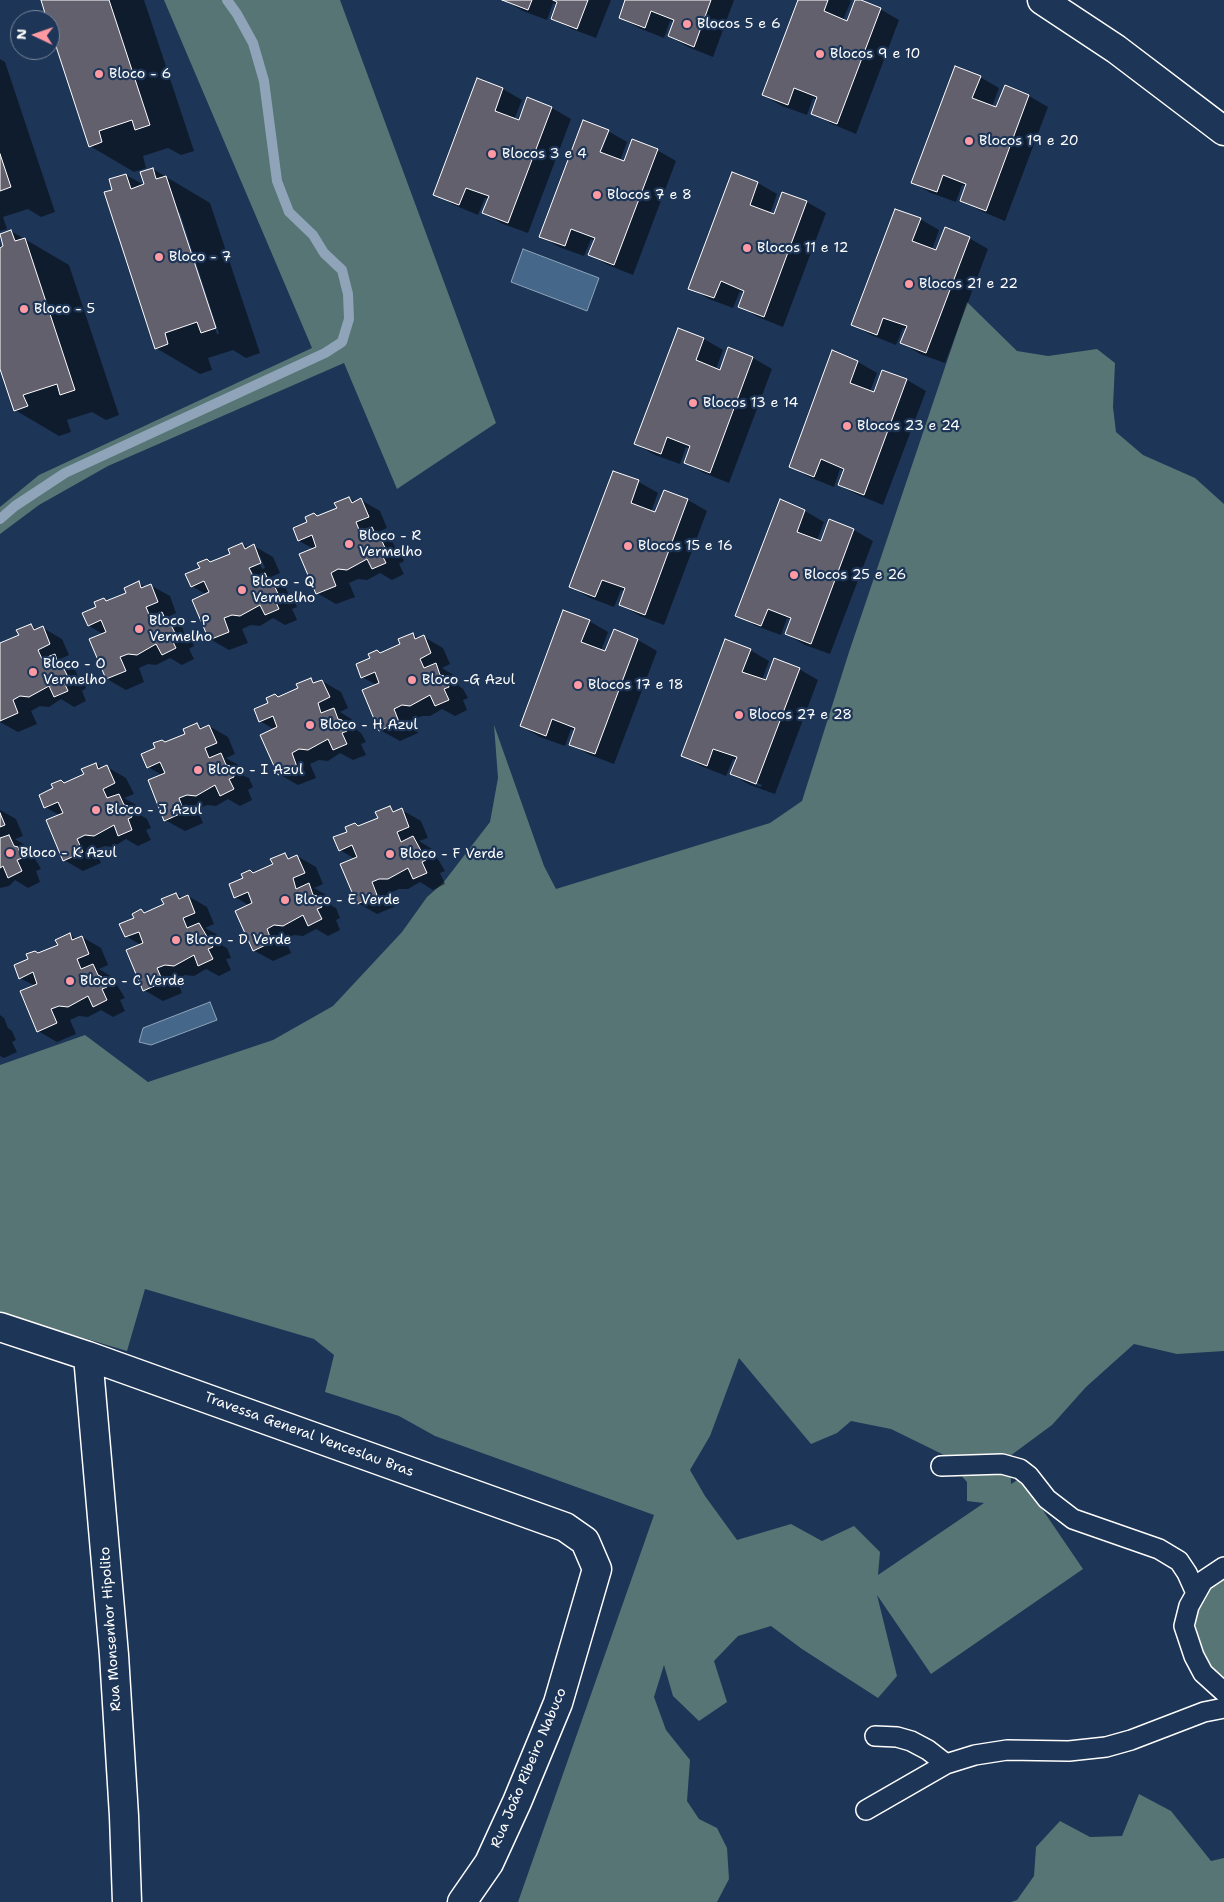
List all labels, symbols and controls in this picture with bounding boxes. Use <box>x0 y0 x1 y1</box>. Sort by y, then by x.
north arrow <box>10 10 60 60</box>
place label: Blocos 5 e 6 <box>697 16 781 32</box>
marker: Blocos 5 e 6 <box>681 18 693 30</box>
text: N <box>12 28 30 40</box>
place label: Blocos 9 e 10 <box>830 46 920 62</box>
marker: Blocos 9 e 10 <box>814 48 826 60</box>
place label: Bloco - 6 <box>109 66 171 82</box>
marker: Bloco - 6 <box>93 68 105 80</box>
place label: Blocos 19 e 20 <box>979 133 1079 149</box>
marker: Blocos 19 e 20 <box>963 135 975 147</box>
place label: Blocos 3 e 4 <box>502 146 587 162</box>
marker: Blocos 3 e 4 <box>486 148 498 160</box>
place label: Blocos 7 e 8 <box>607 187 692 203</box>
marker: Blocos 7 e 8 <box>591 189 603 201</box>
place label: Blocos 11 e 12 <box>757 240 848 256</box>
marker: Blocos 11 e 12 <box>741 242 753 254</box>
place label: Bloco - 7 <box>169 249 231 265</box>
marker: Bloco - 7 <box>153 251 165 263</box>
place label: Blocos 21 e 22 <box>919 276 1018 292</box>
marker: Blocos 21 e 22 <box>903 278 915 290</box>
place label: Bloco - 5 <box>34 301 95 317</box>
marker: Bloco - 5 <box>18 303 30 315</box>
place label: Blocos 13 e 14 <box>703 395 798 411</box>
marker: Blocos 13 e 14 <box>687 397 699 409</box>
place label: Blocos 23 e 24 <box>857 418 960 434</box>
marker: Blocos 23 e 24 <box>841 420 853 432</box>
place label: Bloco - R Vermelho <box>359 528 422 560</box>
marker: Bloco - R Vermelho <box>343 538 355 550</box>
place label: Blocos 15 e 16 <box>638 538 733 554</box>
marker: Blocos 15 e 16 <box>622 540 634 552</box>
place label: Blocos 25 e 26 <box>804 567 906 583</box>
marker: Blocos 25 e 26 <box>788 569 800 581</box>
place label: Bloco - Q Vermelho <box>252 574 315 606</box>
marker: Bloco - Q Vermelho <box>236 584 248 596</box>
place label: Bloco - P Vermelho <box>149 613 212 646</box>
marker: Bloco - P Vermelho <box>133 623 145 635</box>
place label: Bloco - O Vermelho <box>43 656 106 689</box>
marker: Bloco - O Vermelho <box>27 666 39 678</box>
place label: Bloco -G Azul <box>422 672 515 688</box>
marker: Bloco -G Azul <box>406 674 418 686</box>
place label: Blocos 17 e 18 <box>588 677 684 693</box>
marker: Blocos 17 e 18 <box>572 679 584 691</box>
place label: Blocos 27 e 28 <box>749 707 852 723</box>
marker: Blocos 27 e 28 <box>733 709 745 721</box>
place label: Bloco - H Azul <box>320 717 418 733</box>
marker: Bloco - H Azul <box>304 719 316 731</box>
place label: Bloco - I Azul <box>208 762 303 778</box>
marker: Bloco - I Azul <box>192 764 204 776</box>
place label: Bloco - J Azul <box>106 802 202 818</box>
marker: Bloco - J Azul <box>90 804 102 816</box>
place label: Bloco - K Azul <box>20 845 117 861</box>
place label: Bloco - F Verde <box>400 846 504 862</box>
marker: Bloco - K Azul <box>4 847 16 859</box>
marker: Bloco - F Verde <box>384 848 396 860</box>
place label: Bloco - E Verde <box>295 892 400 908</box>
marker: Bloco - E Verde <box>279 894 291 906</box>
place label: Bloco - D Verde <box>186 932 291 948</box>
marker: Bloco - D Verde <box>170 934 182 946</box>
place label: Bloco - C Verde <box>80 973 185 989</box>
marker: Bloco - C Verde <box>64 975 76 987</box>
street label: Travessa General Venceslau Bras <box>202 1389 416 1481</box>
street label: Rua Monsenhor Hipolito <box>97 1546 125 1712</box>
street label: Rua João Ribeiro Nabuco <box>488 1685 570 1851</box>

